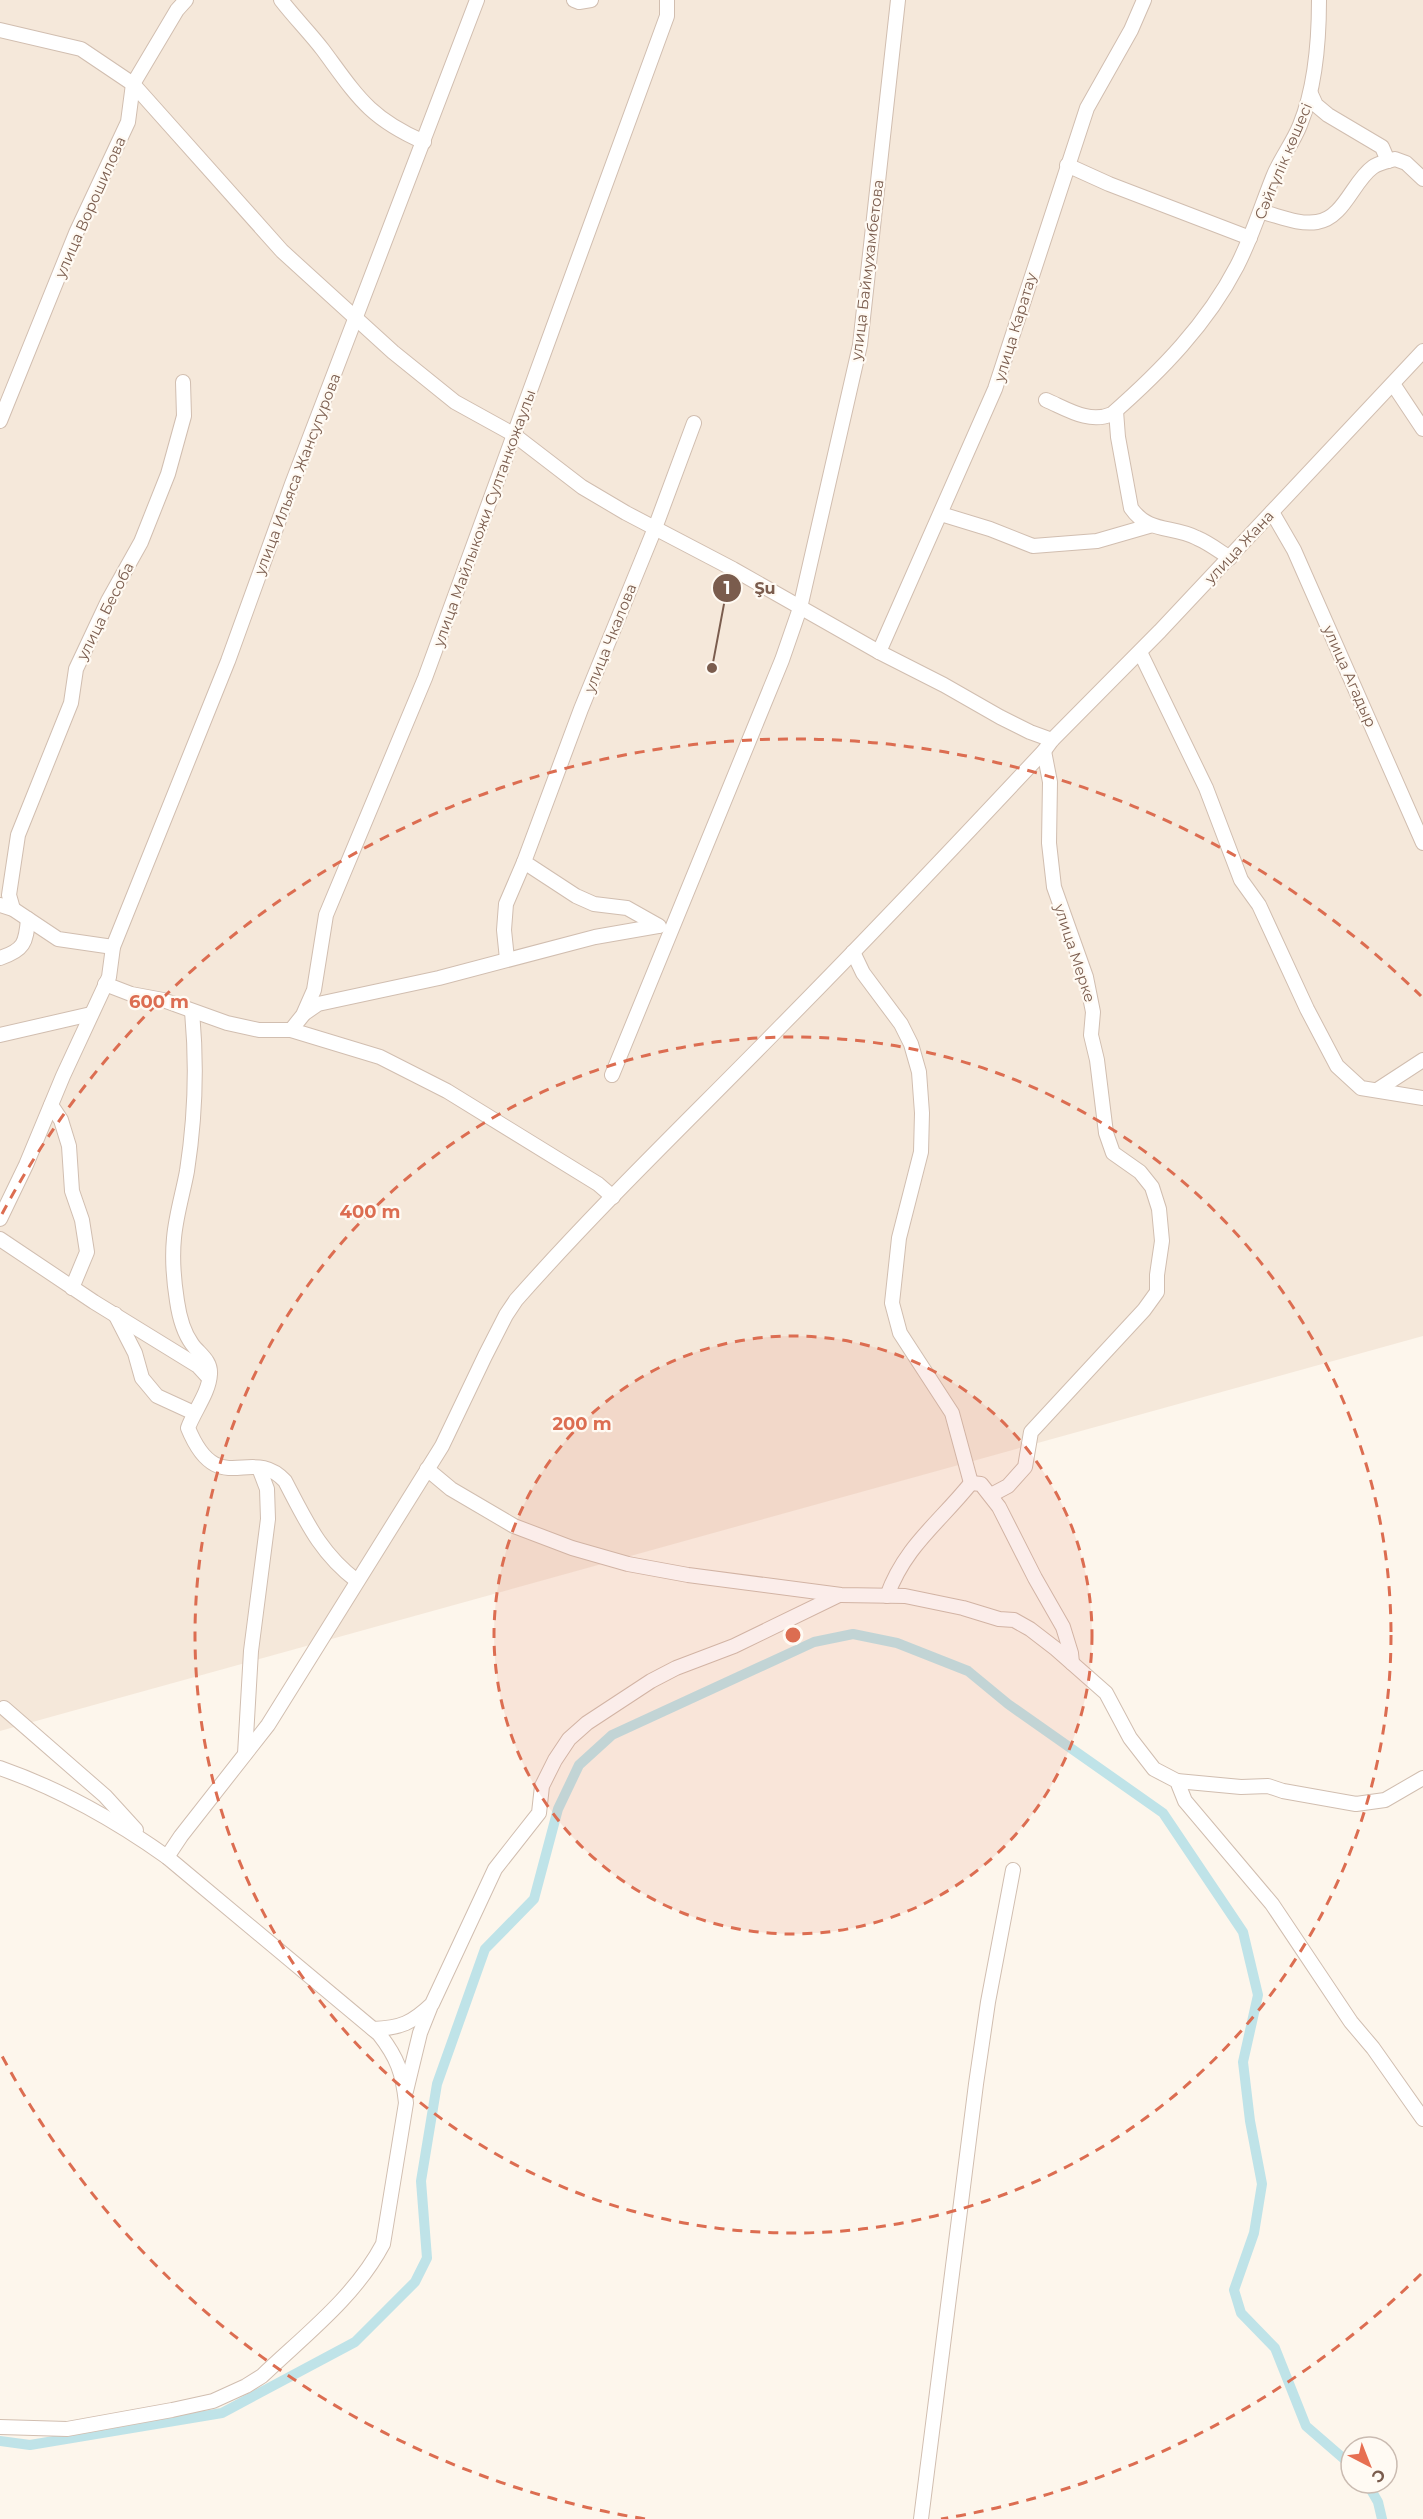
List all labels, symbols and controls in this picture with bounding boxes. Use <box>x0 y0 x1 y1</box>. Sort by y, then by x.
street label: Сәйгүлік көшесі <box>1250 100 1316 222</box>
street label: улица Ворошилова <box>50 133 130 281</box>
street label: улица Баймухамбетова <box>846 179 888 362</box>
street label: улица Каратау <box>989 270 1041 385</box>
street label: улица Ильяса Жансугурова <box>249 371 344 578</box>
street label: улица Майлыкожи Султанкожаулы <box>428 387 539 650</box>
street label: улица Жана <box>1200 506 1278 588</box>
street label: улица Бесоба <box>72 559 138 664</box>
callout: Şu <box>712 571 787 605</box>
text: 1 <box>723 577 731 599</box>
text: Şu <box>754 579 776 598</box>
street label: улица Чкалова <box>579 581 640 696</box>
street label: улица Агадыр <box>1319 621 1381 730</box>
street label: улица Мерке <box>1050 900 1100 1005</box>
text: 600 m <box>129 991 189 1013</box>
text: 400 m <box>340 1201 400 1223</box>
text: 200 m <box>552 1413 612 1435</box>
centre of rings <box>783 1625 803 1645</box>
north arrow <box>1339 2435 1399 2495</box>
text: С <box>1368 2465 1389 2487</box>

